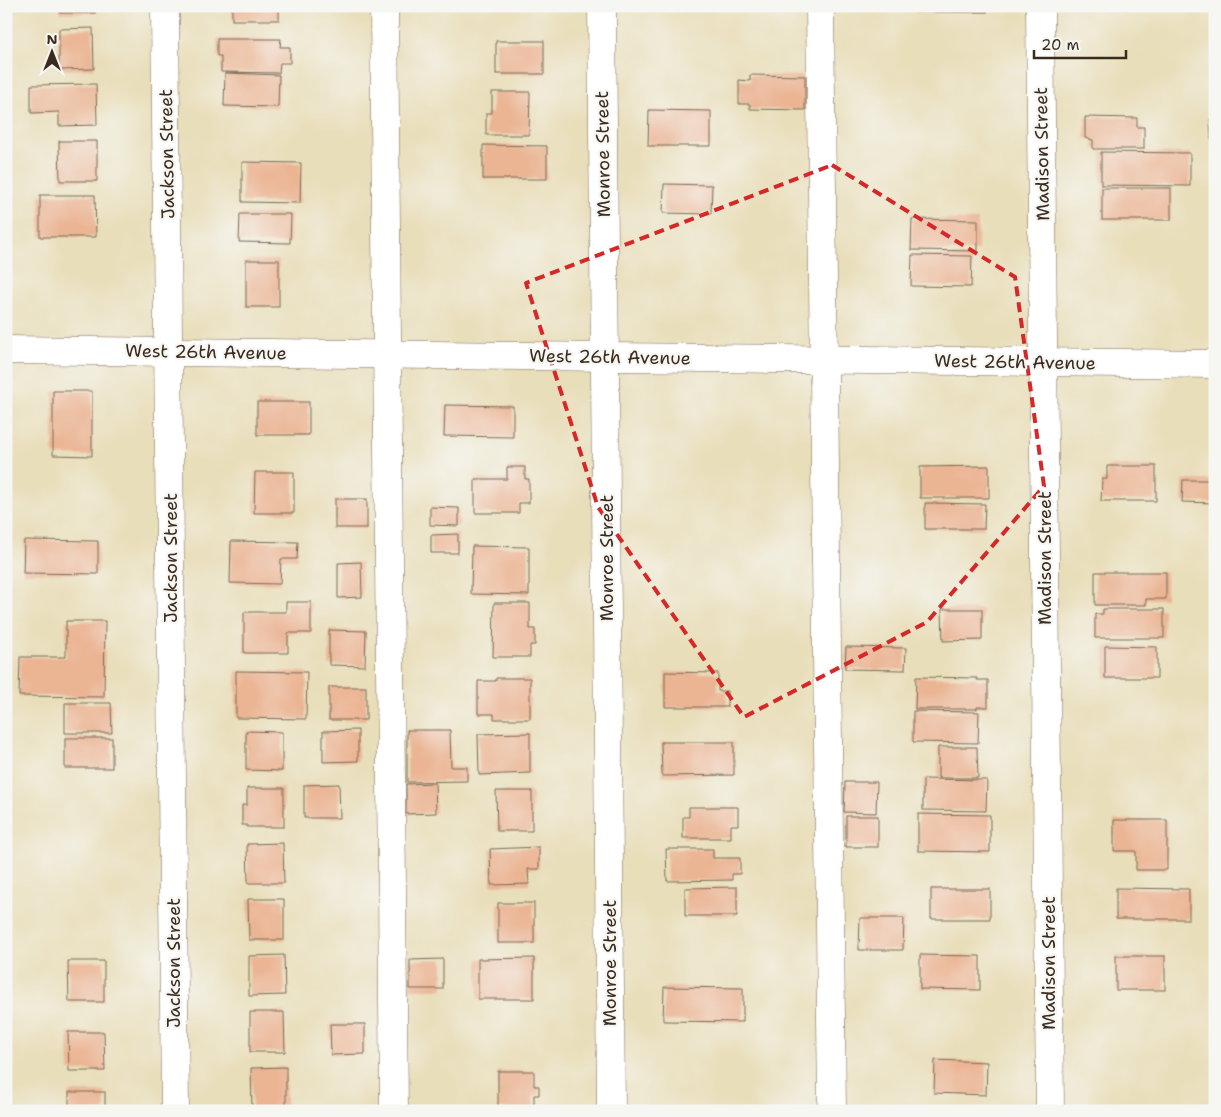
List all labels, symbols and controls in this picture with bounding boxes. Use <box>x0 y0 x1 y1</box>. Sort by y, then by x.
north arrow <box>28 28 78 78</box>
scale bar <box>1034 28 1126 60</box>
text: N <box>46 30 58 48</box>
text: 20 m <box>1041 35 1080 55</box>
street label: Madison Street <box>1029 87 1055 221</box>
street label: Jackson Street <box>154 89 180 219</box>
street label: Monroe Street <box>590 90 616 217</box>
street label: West 26th Avenue <box>125 339 287 365</box>
street label: West 26th Avenue <box>529 344 691 370</box>
street label: West 26th Avenue <box>934 349 1096 375</box>
street label: Madison Street <box>1033 491 1057 625</box>
street label: Jackson Street <box>159 493 183 623</box>
street label: Monroe Street <box>595 495 619 621</box>
street label: Madison Street <box>1037 896 1061 1030</box>
street label: Jackson Street <box>162 898 186 1028</box>
street label: Monroe Street <box>598 900 622 1026</box>

